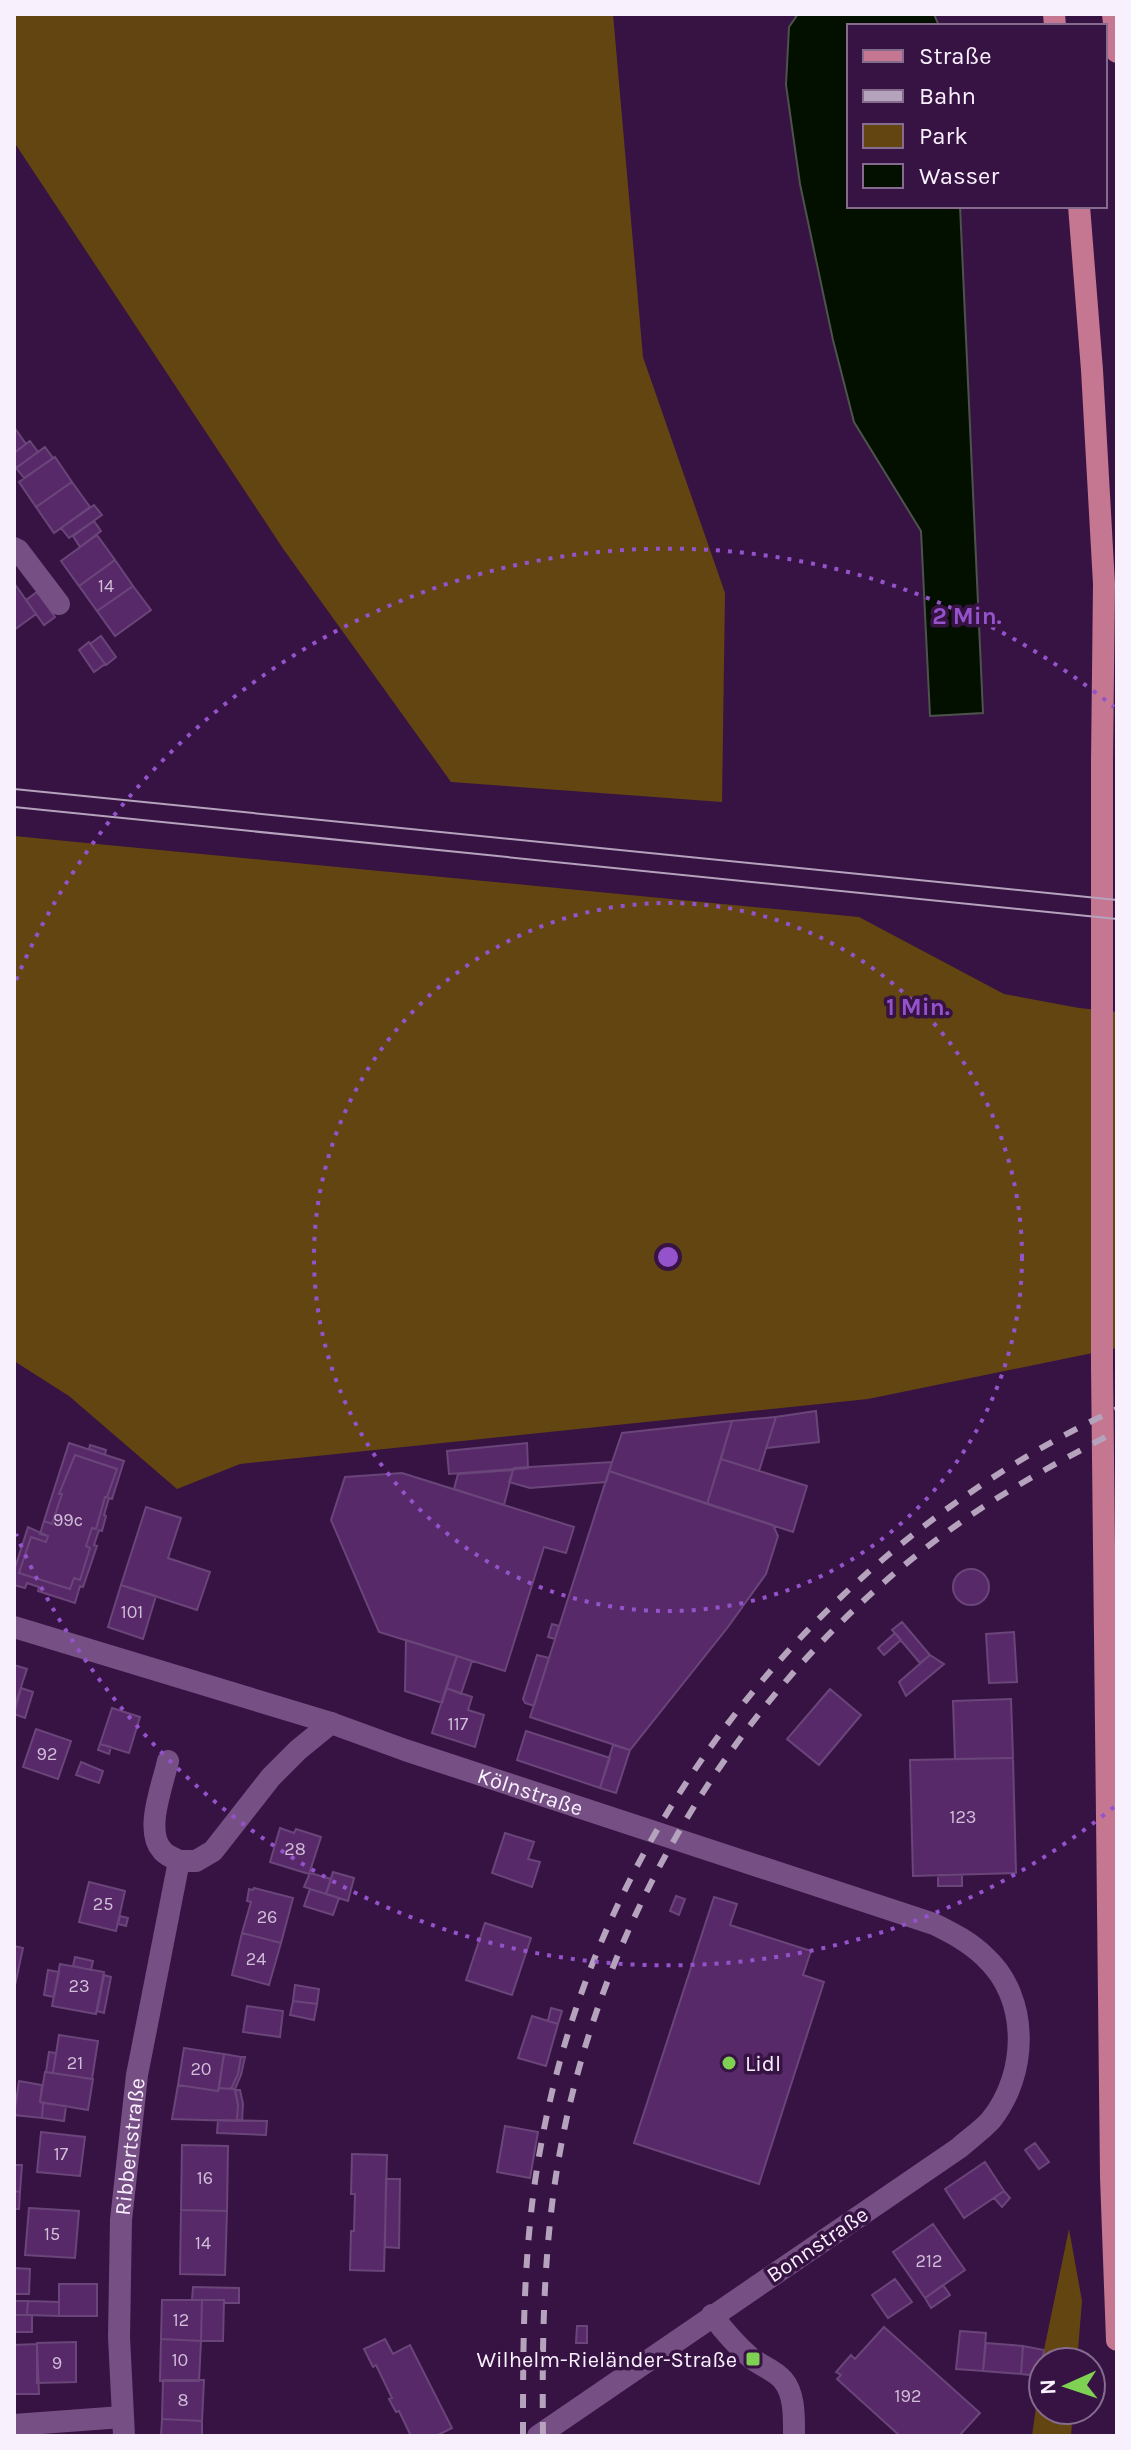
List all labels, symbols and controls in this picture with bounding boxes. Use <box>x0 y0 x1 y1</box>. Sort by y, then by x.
legend <box>847 24 1107 208</box>
text: Straße <box>919 42 991 70</box>
text: Bahn <box>919 82 976 110</box>
text: Park <box>919 122 968 150</box>
text: Wasser <box>919 162 999 190</box>
house number: 14 <box>98 575 114 597</box>
text: 2 Min. <box>932 602 1002 630</box>
text: 1 Min. <box>886 993 950 1021</box>
centre of rings <box>654 1243 682 1271</box>
house number: 99c <box>53 1509 83 1531</box>
house number: 101 <box>121 1601 143 1623</box>
house number: 117 <box>448 1713 469 1735</box>
house number: 92 <box>37 1743 57 1765</box>
street label: Kölnstraße <box>474 1763 586 1822</box>
house number: 123 <box>949 1806 977 1828</box>
house number: 28 <box>284 1838 306 1860</box>
house number: 25 <box>93 1893 113 1915</box>
house number: 26 <box>257 1906 277 1928</box>
house number: 24 <box>246 1948 266 1970</box>
house number: 23 <box>68 1975 90 1997</box>
place label: Lidl <box>745 2051 781 2077</box>
house number: 21 <box>67 2052 83 2074</box>
marker: Lidl <box>720 2054 738 2072</box>
house number: 20 <box>190 2058 212 2080</box>
street label: Ribbertstraße <box>110 2076 151 2217</box>
house number: 17 <box>54 2143 69 2165</box>
house number: 16 <box>197 2167 213 2189</box>
street label: Bonnstraße <box>762 2201 873 2288</box>
house number: 15 <box>44 2223 60 2245</box>
house number: 14 <box>195 2232 211 2254</box>
house number: 212 <box>916 2250 942 2272</box>
house number: 12 <box>173 2309 189 2331</box>
north arrow <box>1027 2346 1107 2426</box>
place label: Wilhelm-Rieländer-Straße <box>476 2347 737 2373</box>
house number: 10 <box>172 2349 188 2371</box>
marker: Wilhelm-Rieländer-Straße <box>744 2350 762 2368</box>
house number: 9 <box>52 2352 62 2374</box>
text: N <box>1035 2378 1061 2396</box>
house number: 192 <box>895 2385 921 2407</box>
house number: 8 <box>177 2389 189 2411</box>

